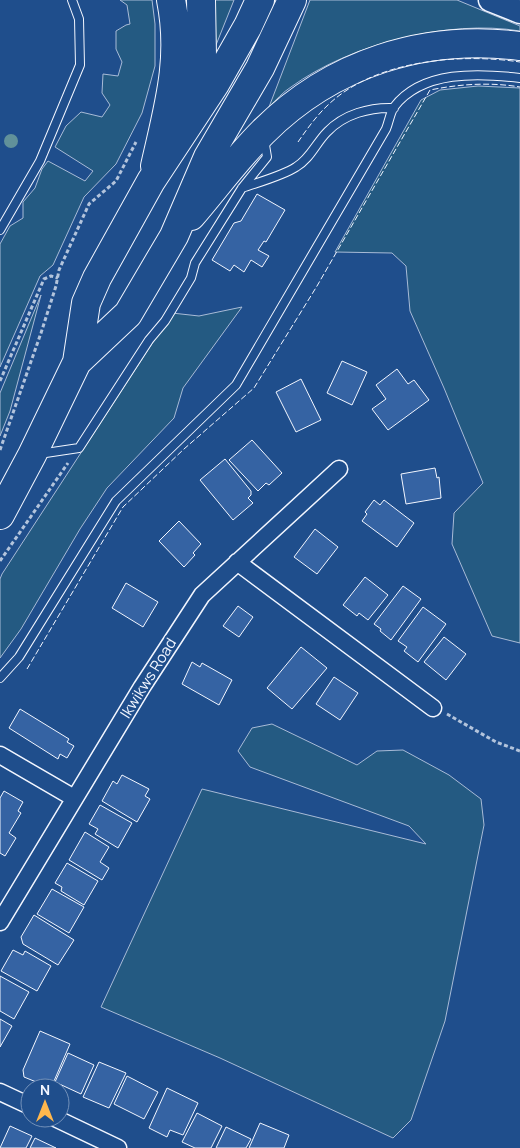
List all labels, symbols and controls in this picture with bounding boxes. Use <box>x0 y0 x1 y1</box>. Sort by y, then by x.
street label: Ikwikws Road <box>115 634 181 722</box>
north arrow <box>20 1078 70 1128</box>
text: N <box>40 1080 50 1099</box>

